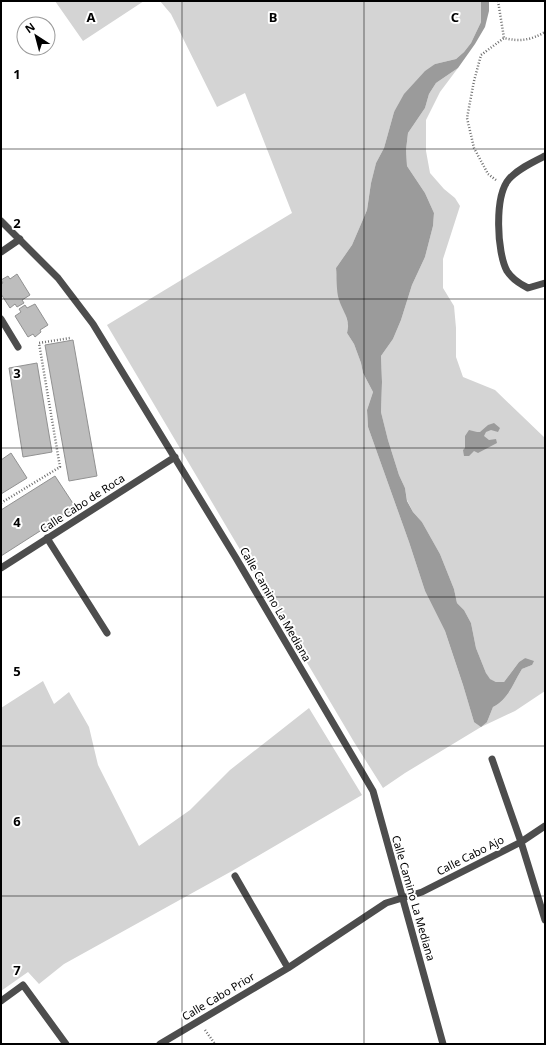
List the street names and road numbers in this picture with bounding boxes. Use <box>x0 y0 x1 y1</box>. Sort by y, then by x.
street label: Calle Cabo de Roca <box>37 470 127 536</box>
street label: Calle Camino La Mediana <box>237 544 315 664</box>
street label: Calle Cabo Ajo <box>434 831 507 878</box>
street label: Calle Camino La Mediana <box>389 833 439 963</box>
street label: Calle Cabo Prior <box>179 968 258 1024</box>

